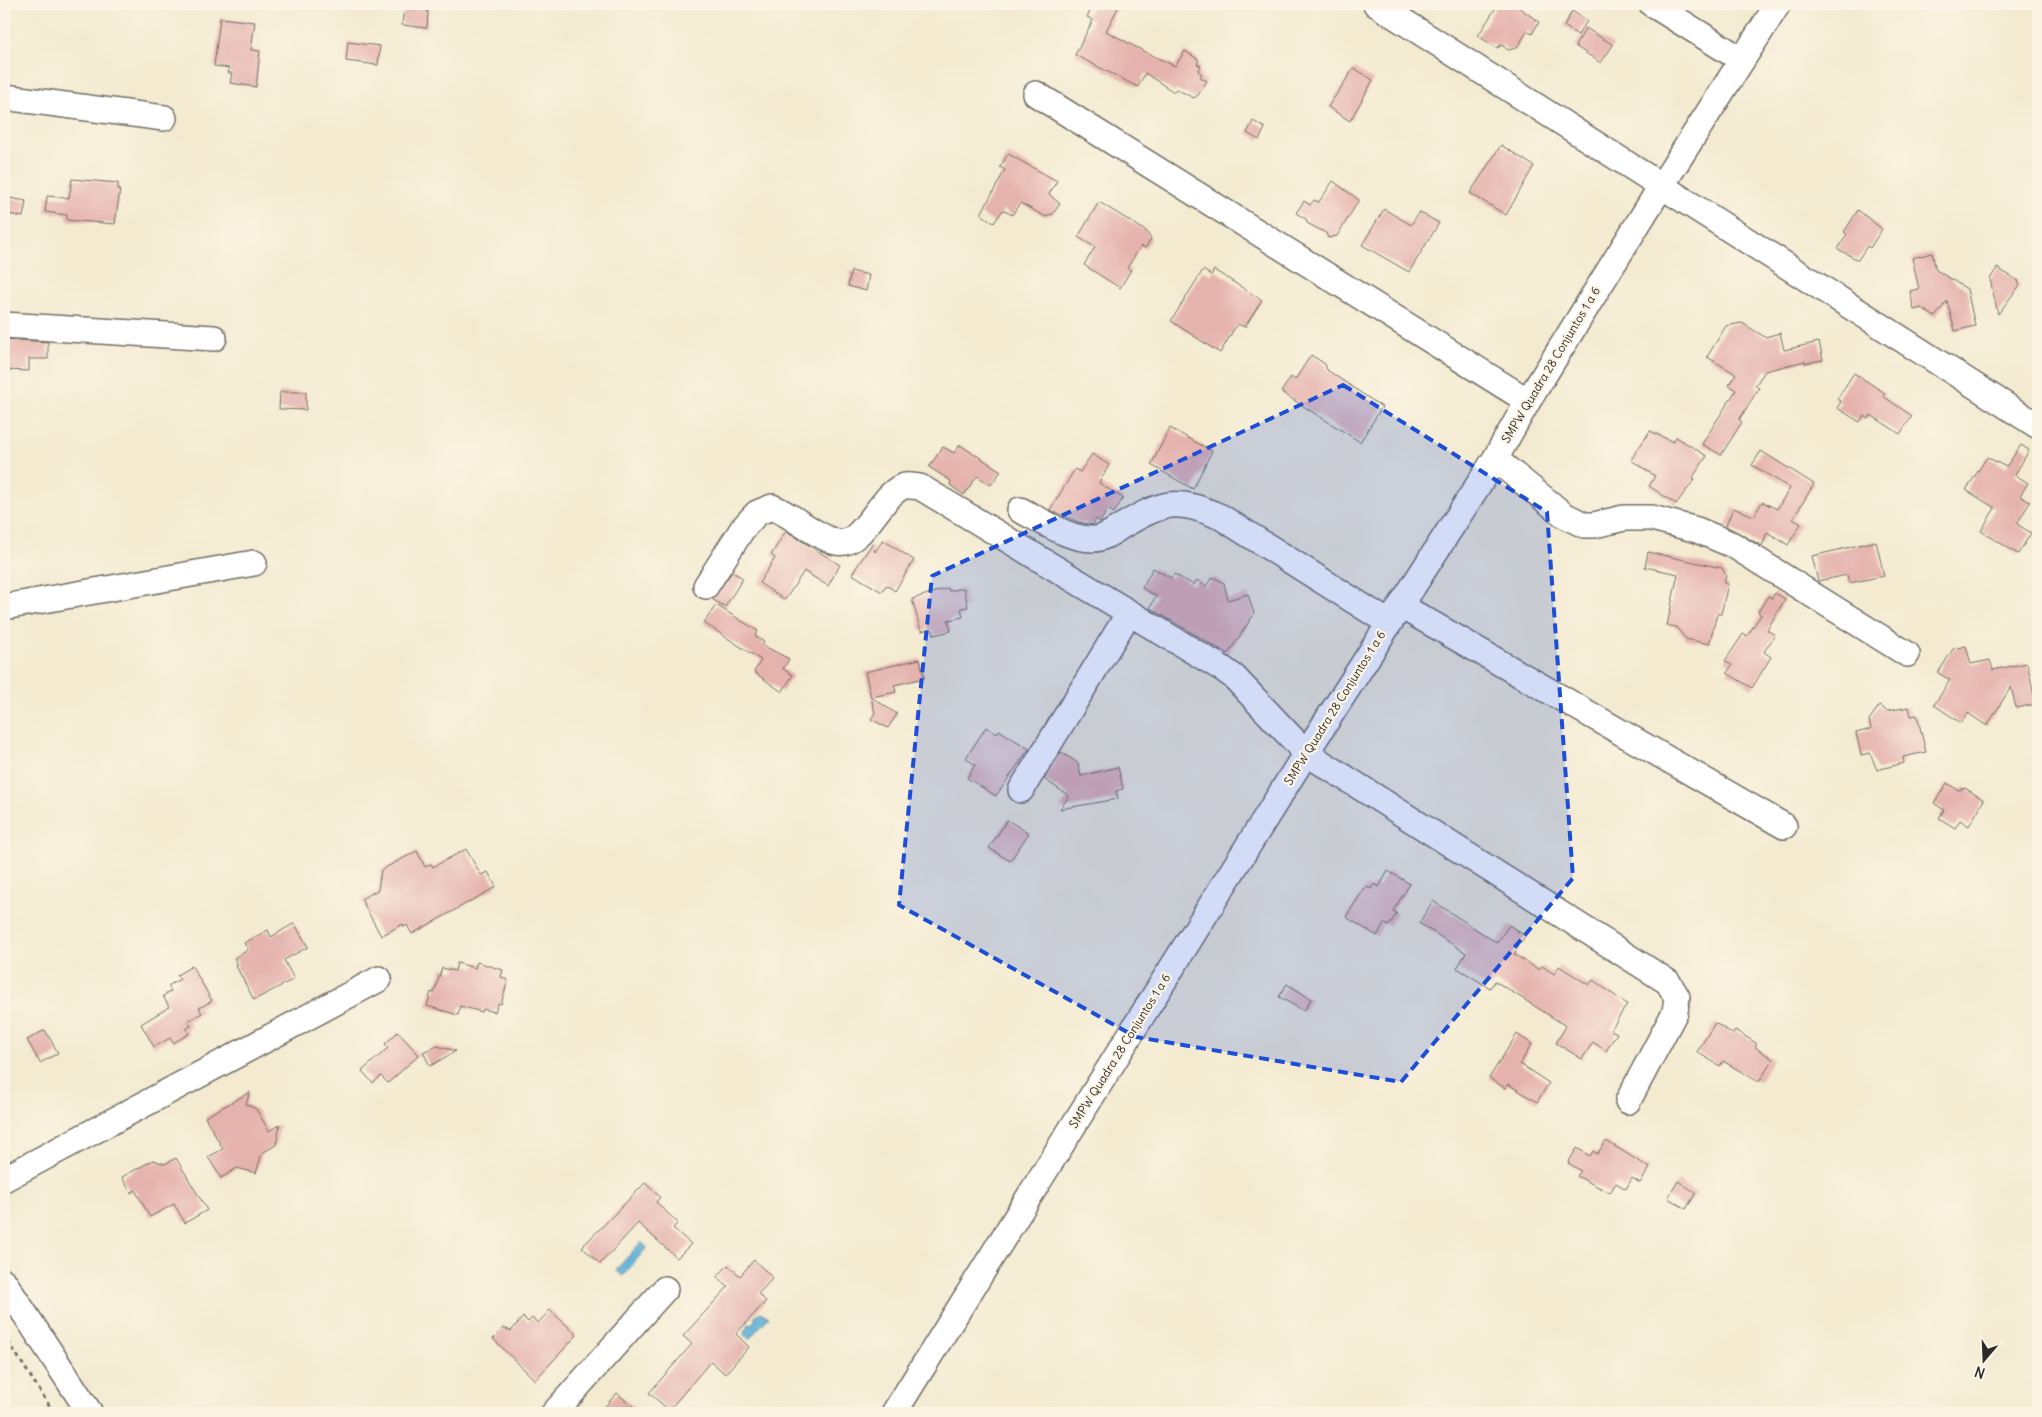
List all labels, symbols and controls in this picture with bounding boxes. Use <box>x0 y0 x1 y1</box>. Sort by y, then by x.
street label: SMPW Quadra 28 Conjuntos 1 a 6 <box>1498 284 1603 446</box>
street label: SMPW Quadra 28 Conjuntos 1 a 6 <box>1281 628 1389 788</box>
street label: SMPW Quadra 28 Conjuntos 1 a 6 <box>1066 971 1174 1131</box>
north arrow <box>1960 1334 2010 1384</box>
text: N <box>1972 1362 1987 1382</box>

